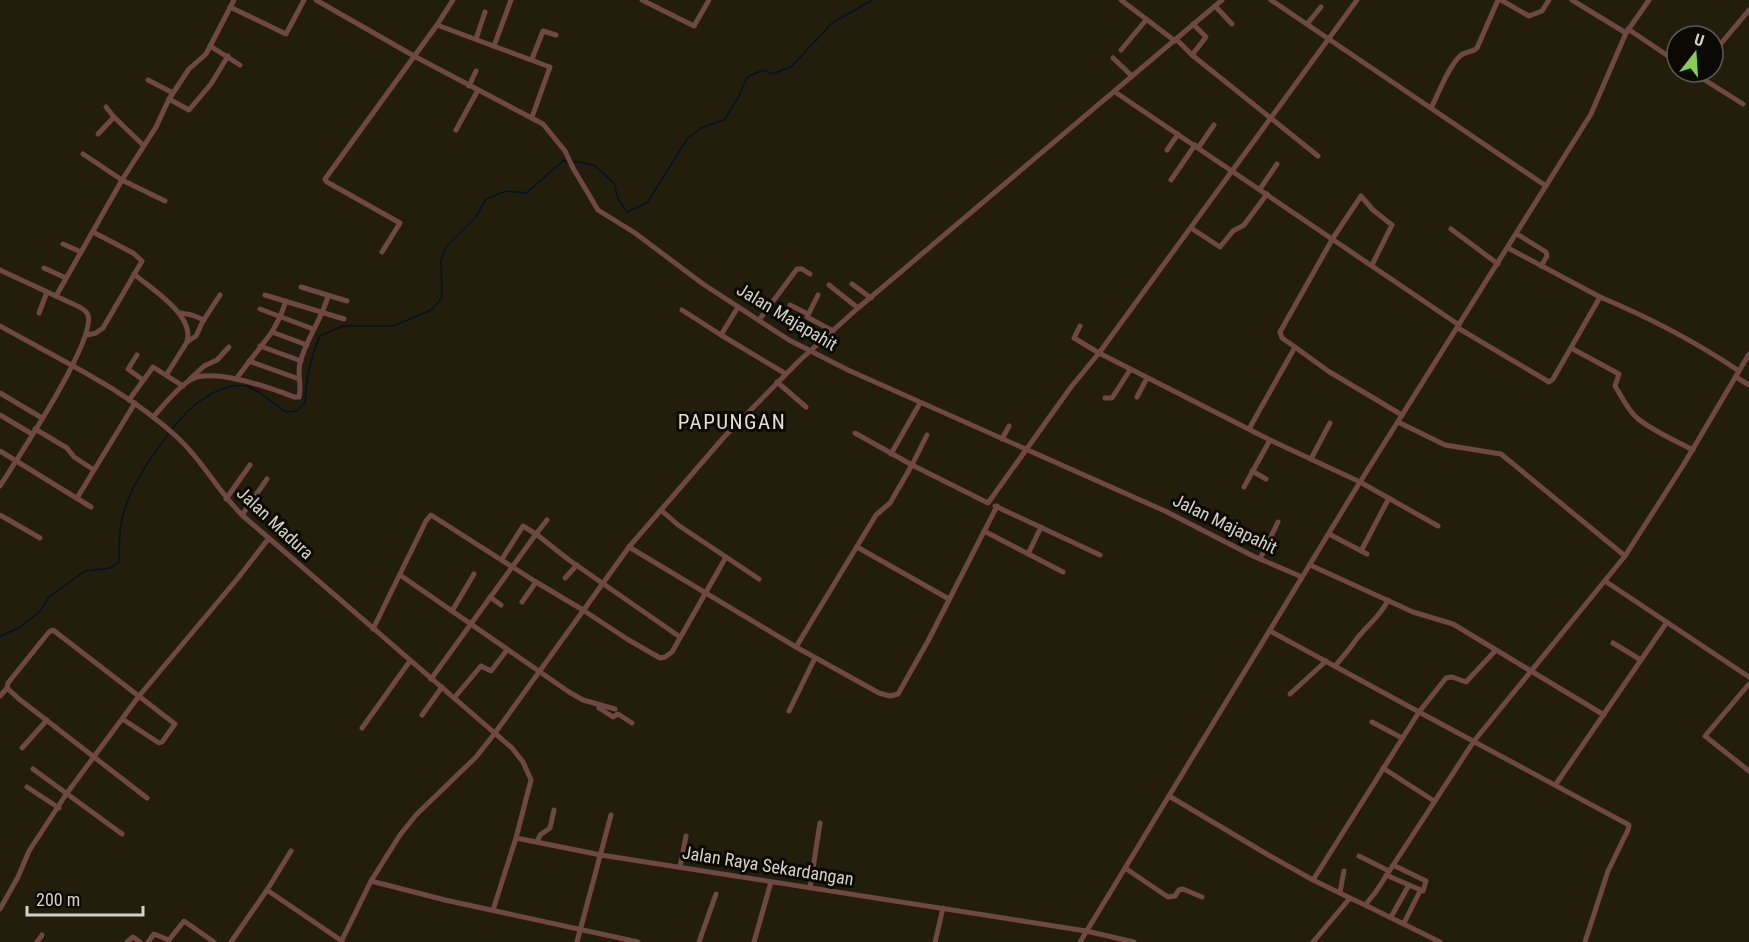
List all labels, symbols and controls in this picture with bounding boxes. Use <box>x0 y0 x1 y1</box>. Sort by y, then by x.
north arrow <box>1665 24 1725 84</box>
text: U <box>1692 30 1706 51</box>
street label: Jalan Majapahit <box>733 278 841 355</box>
district label: PAPUNGAN <box>678 410 786 434</box>
street label: Jalan Madura <box>233 482 318 563</box>
street label: Jalan Majapahit <box>1170 489 1281 558</box>
street label: Jalan Raya Sekardangan <box>681 842 855 889</box>
scale bar <box>27 879 142 917</box>
text: 200 m <box>36 889 80 910</box>

